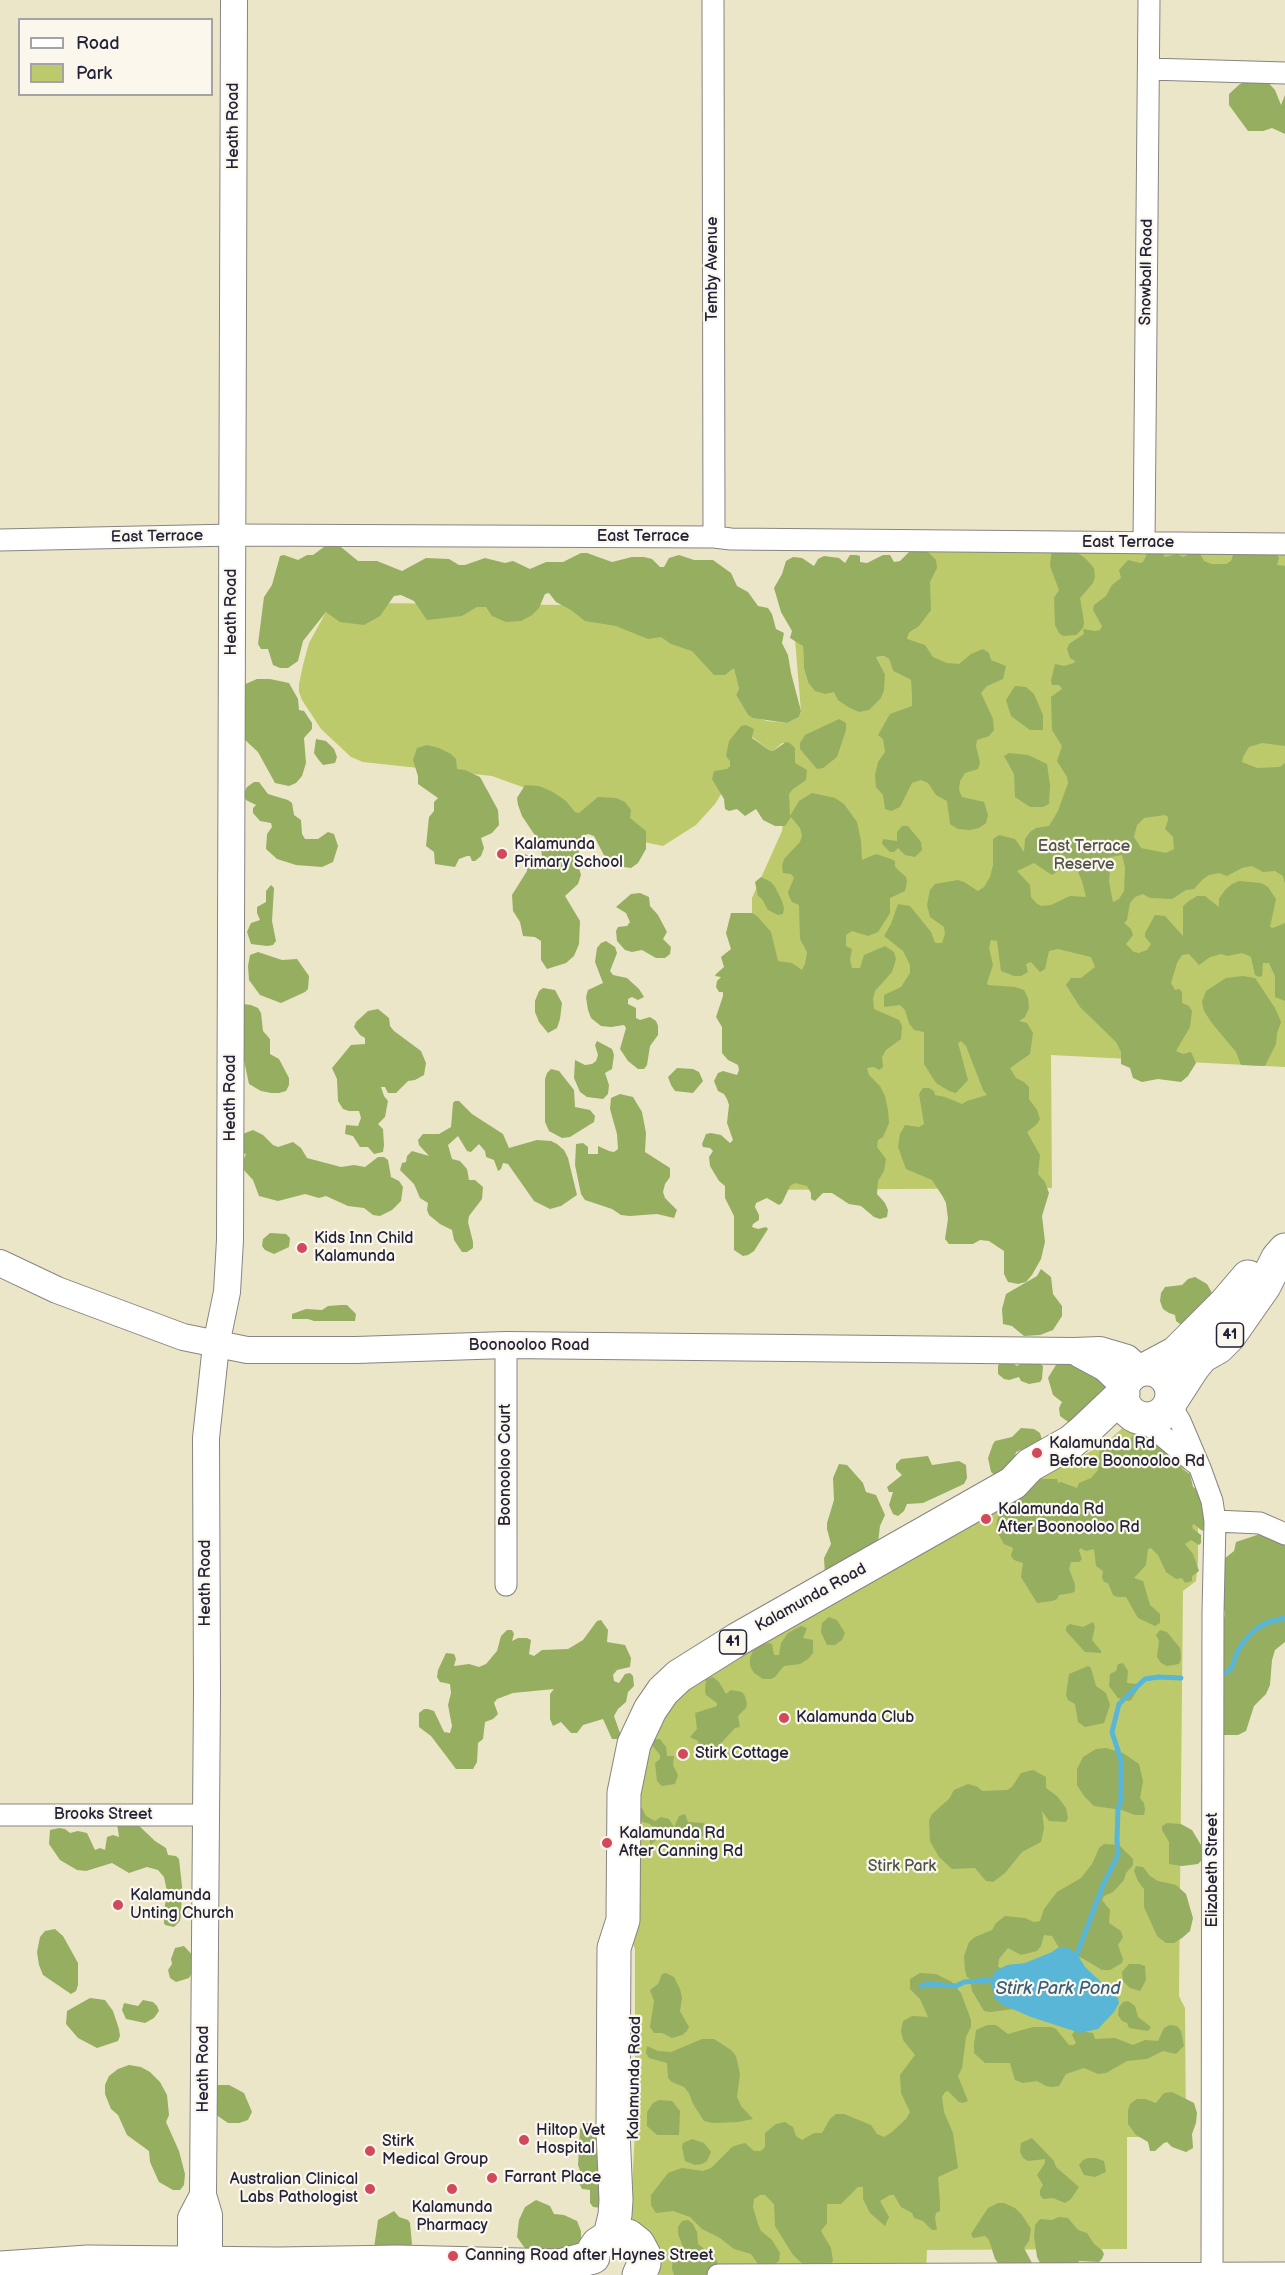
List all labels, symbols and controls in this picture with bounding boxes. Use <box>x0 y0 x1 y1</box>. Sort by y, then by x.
legend <box>18 18 213 96</box>
text: Road <box>76 33 120 54</box>
text: Park <box>76 63 112 84</box>
street label: Heath Road <box>224 82 244 170</box>
street label: Temby Avenue <box>703 217 723 321</box>
street label: Snowball Road <box>1136 219 1158 325</box>
street label: East Terrace <box>111 527 203 547</box>
street label: East Terrace <box>597 527 689 547</box>
street label: East Terrace <box>1082 533 1174 553</box>
street label: Heath Road <box>222 568 242 656</box>
place label: Kalamunda Primary School <box>514 835 623 873</box>
park label: East Terrace Reserve <box>1038 837 1130 875</box>
marker: Kalamunda Primary School <box>495 847 509 861</box>
street label: Heath Road <box>221 1054 241 1142</box>
place label: Kids Inn Child Kalamunda <box>314 1229 413 1267</box>
marker: Kids Inn Child Kalamunda <box>295 1241 309 1255</box>
road number: 41 <box>1216 1323 1244 1347</box>
street label: Boonooloo Road <box>469 1336 589 1356</box>
street label: Boonooloo Court <box>496 1404 516 1526</box>
place label: Kalamunda Rd Before Boonooloo Rd <box>1049 1434 1205 1472</box>
marker: Kalamunda Rd Before Boonooloo Rd <box>1030 1446 1044 1460</box>
place label: Kalamunda Rd After Boonooloo Rd <box>998 1500 1140 1538</box>
marker: Kalamunda Rd After Boonooloo Rd <box>979 1512 993 1526</box>
street label: Heath Road <box>196 1539 216 1627</box>
street label: Kalamunda Road <box>752 1560 870 1636</box>
road number: 41 <box>720 1630 746 1654</box>
place label: Kalamunda Club <box>796 1708 914 1728</box>
marker: Kalamunda Club <box>777 1711 791 1725</box>
place label: Stirk Cottage <box>695 1744 789 1764</box>
marker: Stirk Cottage <box>676 1747 690 1761</box>
street label: Brooks Street <box>54 1805 152 1825</box>
street label: Elizabeth Street <box>1203 1813 1223 1927</box>
place label: Kalamunda Rd After Canning Rd <box>619 1824 743 1862</box>
marker: Kalamunda Rd After Canning Rd <box>600 1836 614 1850</box>
park label: Stirk Park <box>868 1857 936 1877</box>
place label: Kalamunda Unting Church <box>130 1886 234 1924</box>
marker: Kalamunda Unting Church <box>111 1898 125 1912</box>
water label: Stirk Park Pond <box>995 1978 1121 2000</box>
street label: Kalamunda Road <box>624 2016 646 2140</box>
street label: Heath Road <box>194 2025 214 2113</box>
place label: Hiltop Vet Hospital <box>536 2121 605 2159</box>
place label: Stirk Medical Group <box>382 2132 488 2170</box>
marker: Hiltop Vet Hospital <box>517 2133 531 2147</box>
marker: Stirk Medical Group <box>363 2144 377 2158</box>
place label: Farrant Place <box>504 2168 601 2188</box>
place label: Australian Clinical Labs Pathologist <box>230 2170 358 2208</box>
marker: Farrant Place <box>485 2171 499 2185</box>
marker: Australian Clinical Labs Pathologist <box>363 2182 377 2196</box>
marker: Kalamunda Pharmacy <box>445 2182 459 2196</box>
place label: Kalamunda Pharmacy <box>411 2198 493 2236</box>
place label: Canning Road after Haynes Street <box>465 2246 713 2266</box>
marker: Canning Road after Haynes Street <box>446 2249 460 2263</box>

